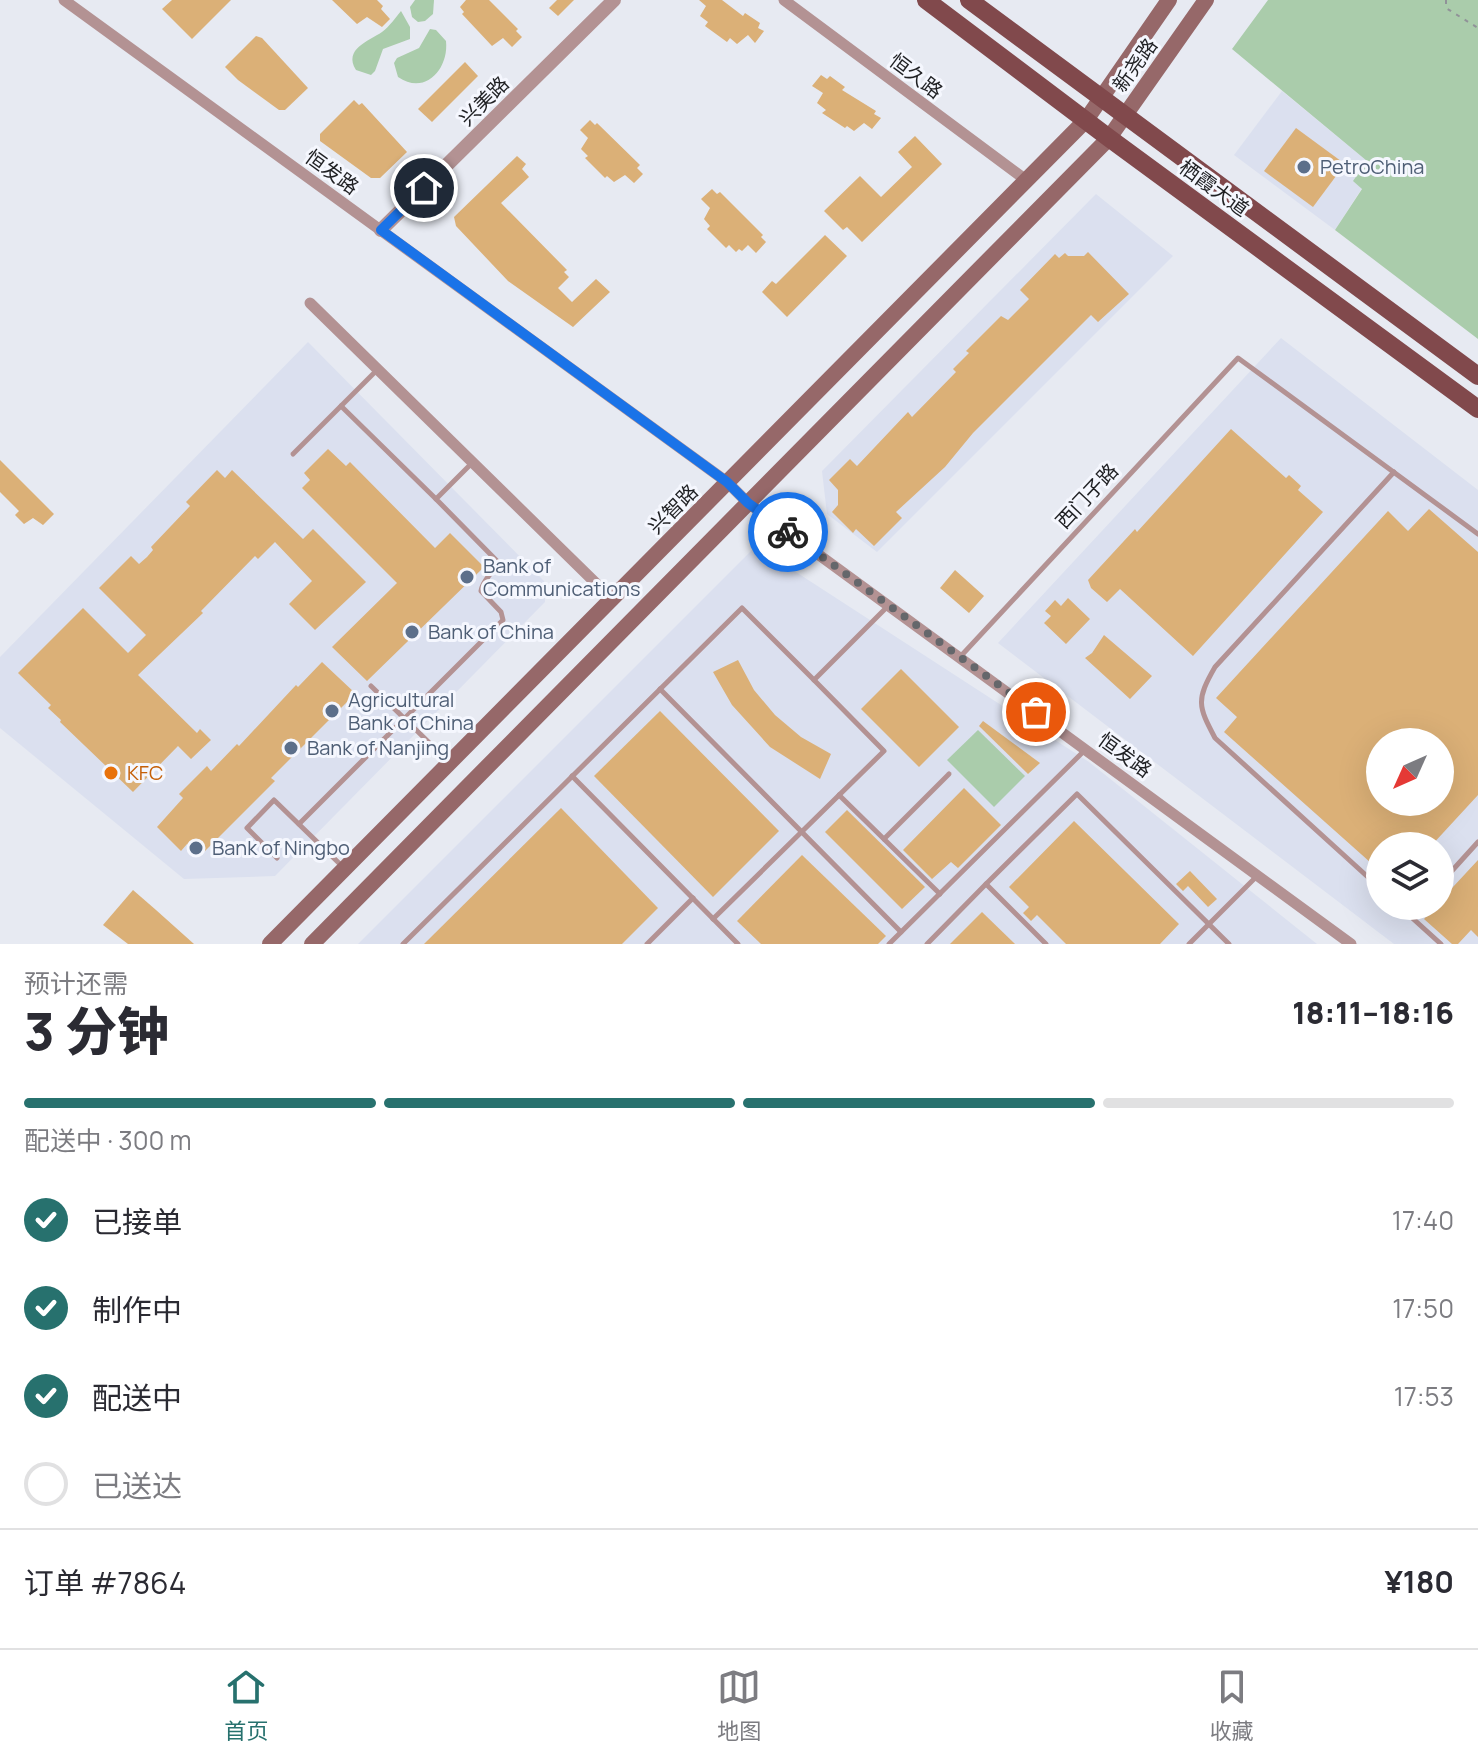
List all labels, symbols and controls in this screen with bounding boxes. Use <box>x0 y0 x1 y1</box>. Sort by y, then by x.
street label: 新尧路 <box>1106 33 1163 97</box>
street label: 恒久路 <box>884 47 948 104</box>
street label: 兴美路 <box>453 70 514 131</box>
street label: 恒发路 <box>300 143 364 200</box>
street label: 栖霞大道 <box>1174 153 1255 222</box>
place label: PetroChina <box>1320 153 1424 180</box>
pin <box>390 154 458 222</box>
marker: PetroChina <box>1295 158 1313 176</box>
icon: home <box>402 166 446 210</box>
street label: 西门子路 <box>1049 457 1124 534</box>
street label: 兴智路 <box>642 478 703 539</box>
courier <box>748 492 828 572</box>
icon: bike <box>766 510 810 554</box>
place label: Bank of Communications <box>483 552 641 602</box>
marker: Bank of Communications <box>458 568 476 586</box>
place label: Bank of China <box>428 618 554 645</box>
marker: Bank of China <box>403 623 421 641</box>
pin <box>1002 678 1070 746</box>
place label: Agricultural Bank of China <box>348 686 474 736</box>
icon: bag <box>1014 690 1058 734</box>
marker: Agricultural Bank of China <box>323 702 341 720</box>
street label: 恒发路 <box>1093 726 1157 783</box>
north arrow <box>1366 728 1454 816</box>
map controls <box>1366 728 1454 920</box>
place label: Bank of Nanjing <box>307 734 449 761</box>
marker: Bank of Nanjing <box>282 739 300 757</box>
place label: KFC <box>127 759 163 786</box>
marker: KFC <box>102 764 120 782</box>
button: layers <box>1366 832 1454 920</box>
place label: Bank of Ningbo <box>212 834 350 861</box>
marker: Bank of Ningbo <box>187 839 205 857</box>
text: 预计还需 <box>24 965 128 1001</box>
text: 18:11–18:16 <box>1292 992 1454 1033</box>
text: 3 分钟 <box>24 995 169 1066</box>
text: 配送中 · 300 m <box>24 1122 192 1158</box>
icon: check <box>24 1198 68 1242</box>
text: 已接单 <box>92 1201 182 1242</box>
text: 17:40 <box>1392 1202 1454 1238</box>
icon: check <box>24 1286 68 1330</box>
text: 制作中 <box>92 1289 182 1330</box>
text: 17:50 <box>1392 1290 1454 1326</box>
icon: check <box>24 1374 68 1418</box>
text: 配送中 <box>92 1377 182 1418</box>
text: 17:53 <box>1394 1378 1454 1414</box>
text: 已送达 <box>92 1465 182 1506</box>
text: ¥180 <box>1384 1561 1454 1602</box>
text: 订单 #7864 <box>24 1562 186 1603</box>
tab: 首页 <box>224 1665 268 1746</box>
tab: 地图 <box>717 1665 761 1746</box>
tab: 收藏 <box>1210 1665 1254 1746</box>

